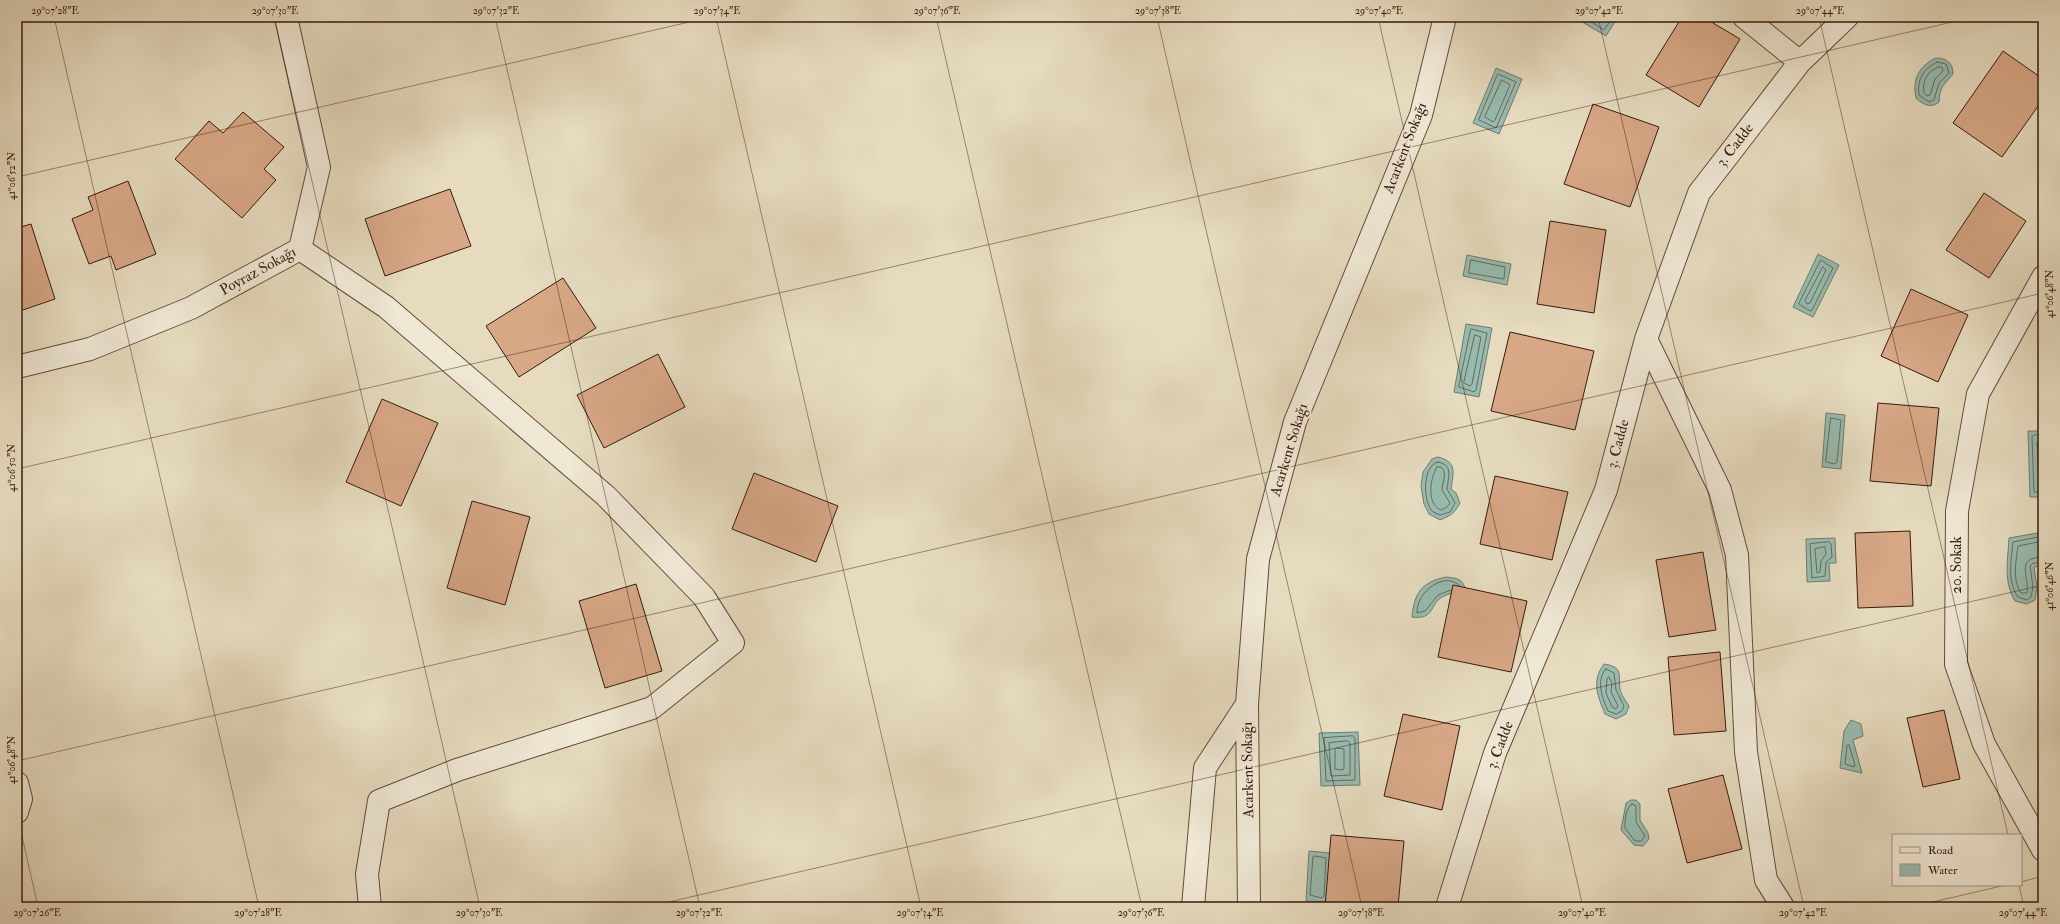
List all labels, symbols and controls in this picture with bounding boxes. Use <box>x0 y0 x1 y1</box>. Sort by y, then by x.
text: 29°07'28"E <box>31 5 79 17</box>
text: 29°07'30"E <box>252 5 298 17</box>
text: 29°07'32"E <box>473 5 519 17</box>
text: 29°07'34"E <box>694 5 740 17</box>
text: 29°07'36"E <box>914 5 960 17</box>
text: 29°07'38"E <box>1135 5 1181 17</box>
text: 29°07'40"E <box>1355 5 1403 17</box>
text: 29°07'42"E <box>1575 5 1623 17</box>
text: 29°07'44"E <box>1796 5 1844 17</box>
street label: Acarkent Sokağı <box>1379 100 1431 197</box>
street label: 3. Cadde <box>1712 119 1758 171</box>
text: 41°06'52"N <box>6 152 18 200</box>
street label: Poyraz Sokağı <box>216 242 300 300</box>
text: 41°06'48"N <box>2044 270 2056 318</box>
street label: Acarkent Sokağı <box>1266 401 1312 500</box>
street label: 3. Cadde <box>1602 417 1634 471</box>
text: 41°06'50"N <box>6 444 18 492</box>
street label: 20. Sokak <box>1947 536 1966 594</box>
text: 41°06'46"N <box>2044 561 2056 610</box>
street label: 3. Cadde <box>1482 718 1518 772</box>
street label: Acarkent Sokağı <box>1238 722 1258 819</box>
text: 41°06'48"N <box>6 736 18 784</box>
legend <box>1892 834 2022 886</box>
text: Road <box>1928 843 1953 858</box>
text: Water <box>1927 863 1958 878</box>
text: 29°07'26"E <box>13 907 61 919</box>
text: 29°07'28"E <box>234 907 282 919</box>
text: 29°07'30"E <box>456 907 502 919</box>
text: 29°07'32"E <box>676 907 722 919</box>
text: 29°07'34"E <box>897 907 943 919</box>
text: 29°07'36"E <box>1118 907 1164 919</box>
text: 29°07'38"E <box>1338 907 1384 919</box>
text: 29°07'40"E <box>1558 907 1606 919</box>
text: 29°07'42"E <box>1779 907 1827 919</box>
text: 29°07'44"E <box>1999 907 2047 919</box>

